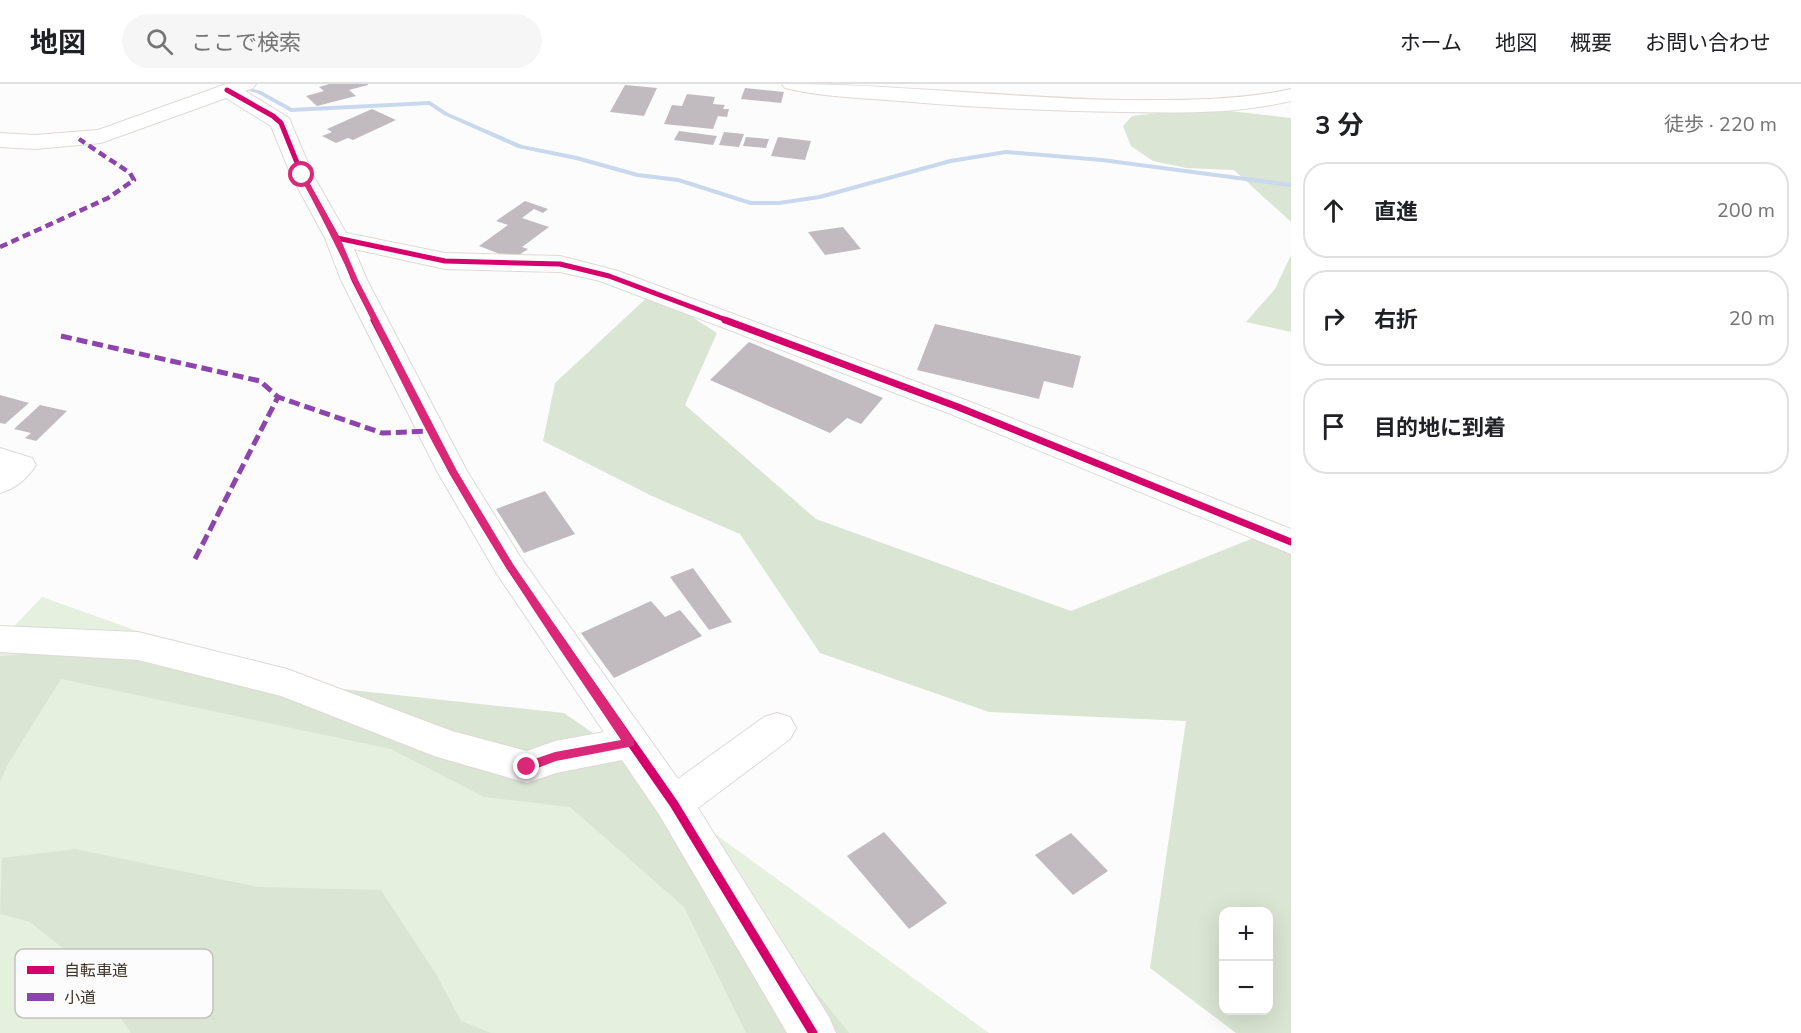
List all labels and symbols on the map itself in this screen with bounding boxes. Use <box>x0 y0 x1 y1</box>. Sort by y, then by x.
route start <box>288 161 314 187</box>
route end <box>513 753 539 779</box>
legend <box>15 949 213 1018</box>
text: 自転車道 <box>64 960 128 982</box>
text: 小道 <box>64 987 96 1009</box>

